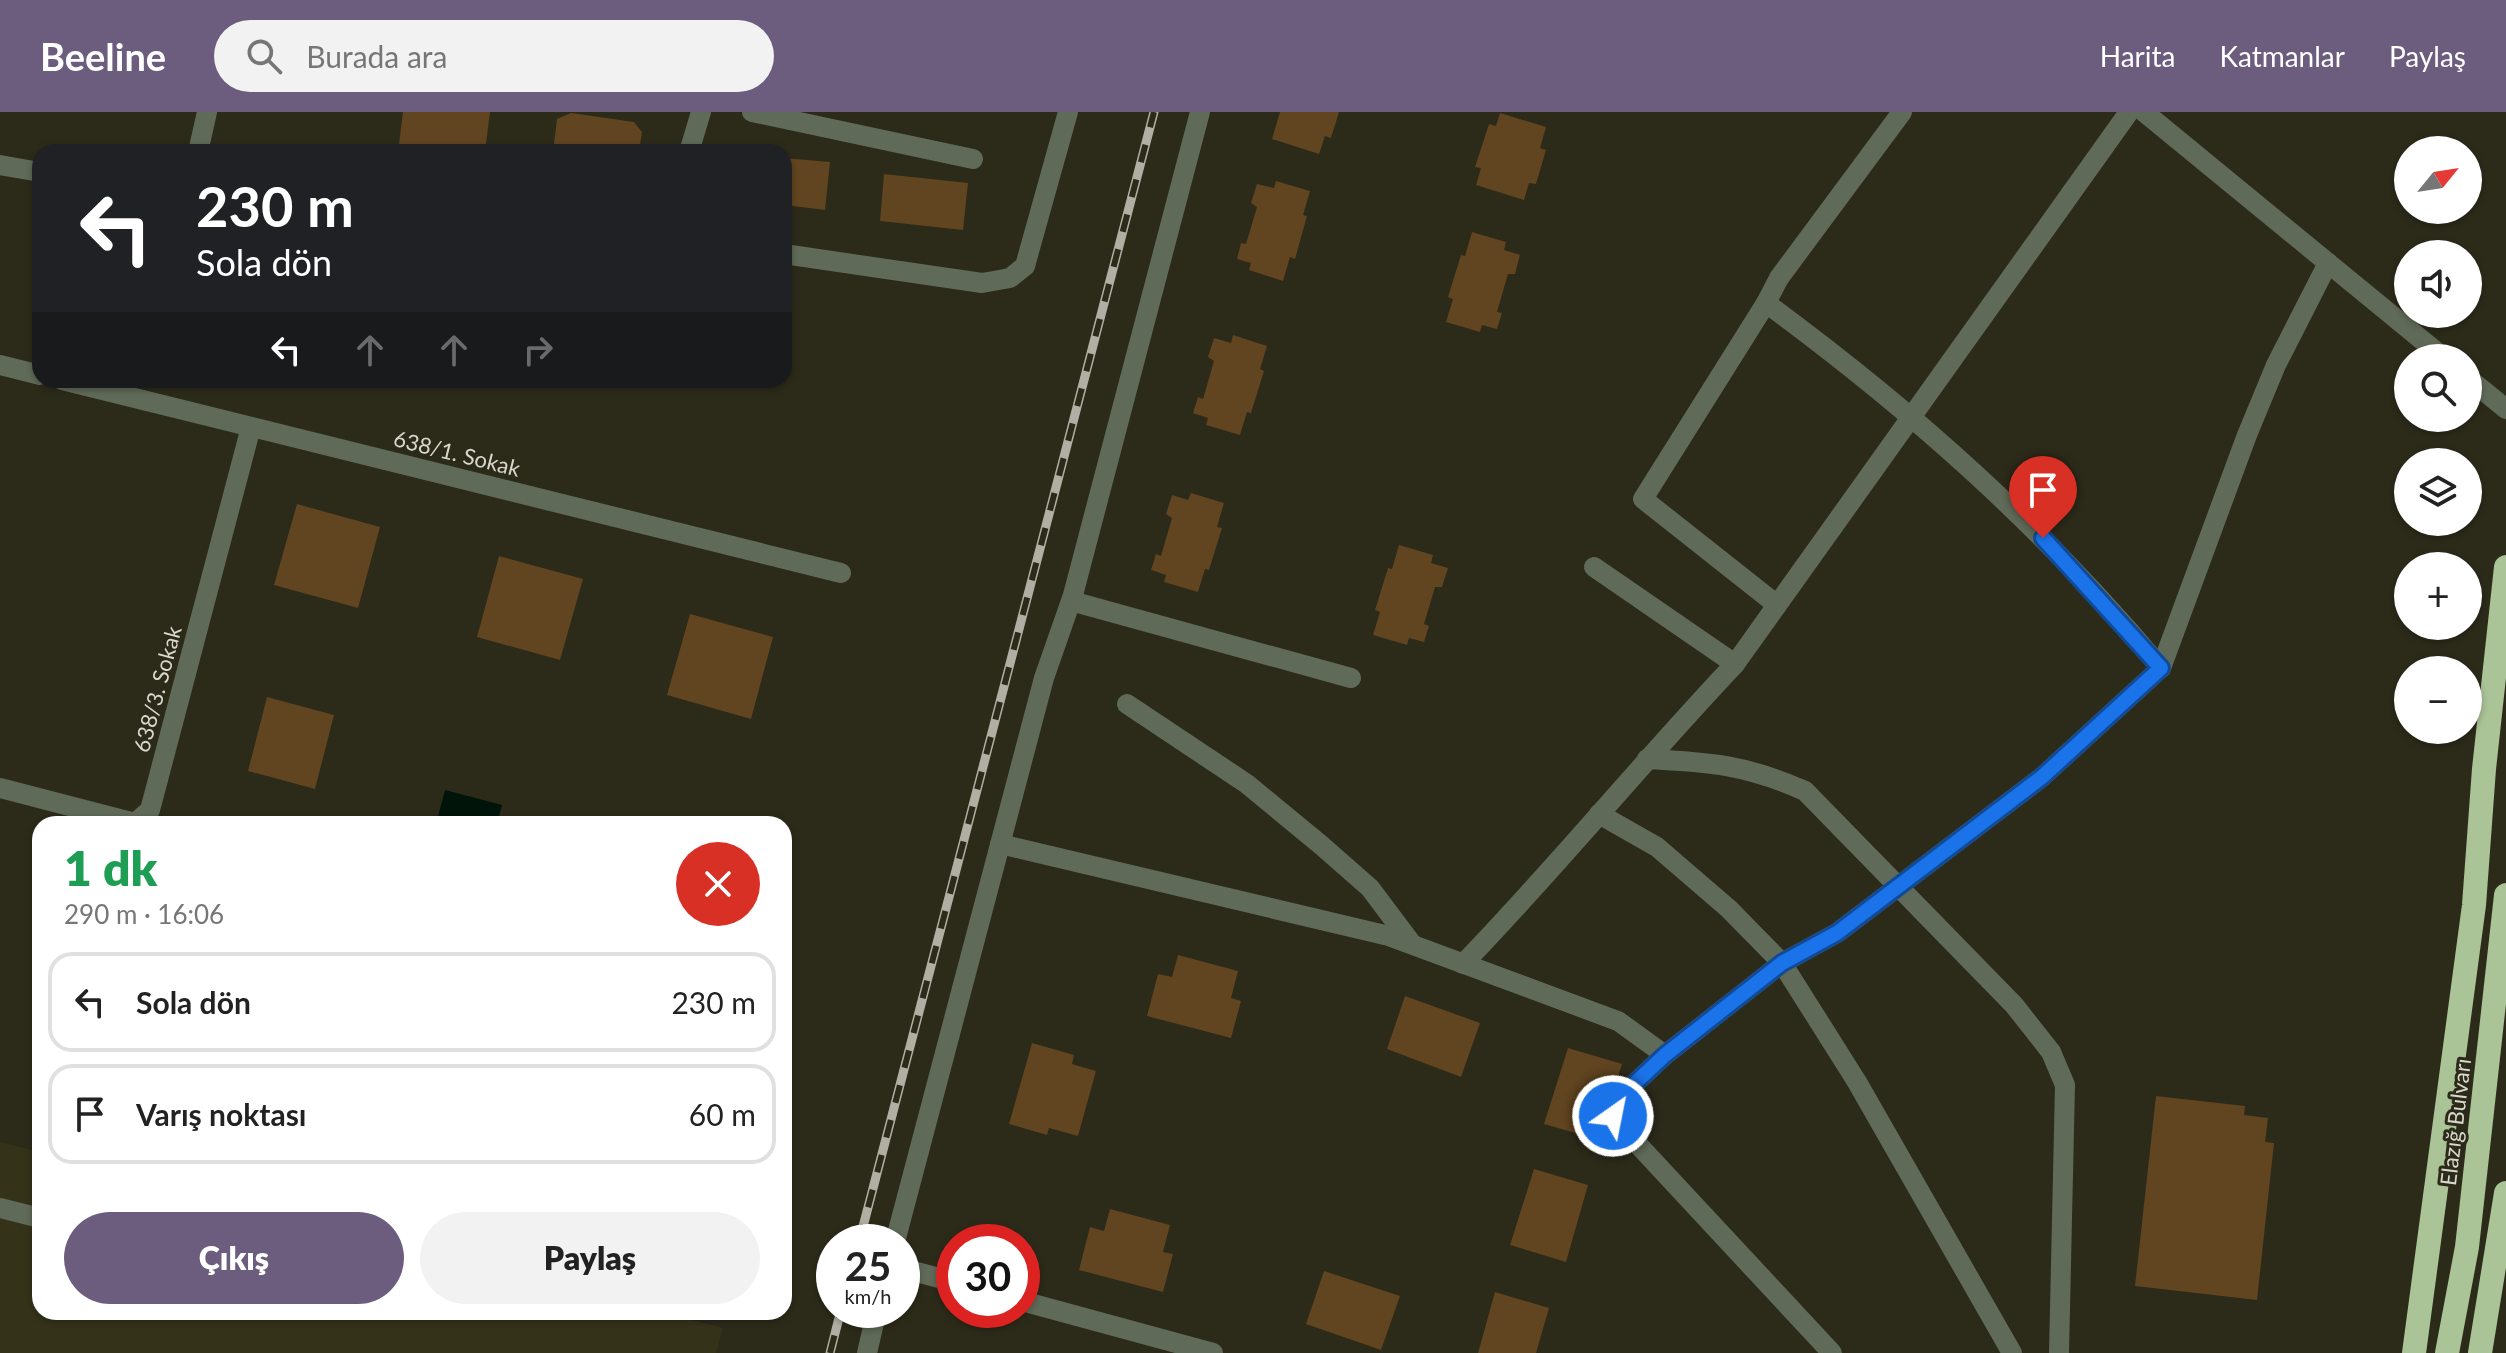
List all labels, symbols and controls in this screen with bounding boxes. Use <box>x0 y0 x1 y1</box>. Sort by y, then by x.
search box <box>214 20 774 92</box>
text: Beeline <box>40 33 166 79</box>
icon: search <box>242 34 286 78</box>
text: Burada ara <box>306 38 447 74</box>
text: Harita <box>2100 39 2175 73</box>
text: Katmanlar <box>2219 39 2345 73</box>
text: Paylaş <box>2389 39 2466 73</box>
north arrow <box>2394 136 2482 224</box>
map controls <box>2394 136 2482 744</box>
text: 230 m <box>196 172 354 239</box>
icon: left <box>64 176 168 280</box>
text: Sola dön <box>196 240 332 284</box>
button: sound <box>2394 240 2482 328</box>
icon: left <box>264 328 308 372</box>
icon: ahead <box>348 328 392 372</box>
icon: ahead <box>432 328 476 372</box>
icon: right <box>516 328 560 372</box>
button: search <box>2394 344 2482 432</box>
street label: 638/1. Sokak <box>391 424 524 482</box>
button: layers <box>2394 448 2482 536</box>
pin <box>2009 456 2077 538</box>
icon: arrive <box>2021 468 2065 512</box>
button: + <box>2394 552 2482 640</box>
street label: 638/3. Sokak <box>127 622 187 755</box>
button: − <box>2394 656 2482 744</box>
text: 1 dk <box>64 839 157 896</box>
button: close <box>676 842 760 926</box>
text: 290 m · 16:06 <box>64 898 224 930</box>
icon: left <box>68 980 112 1024</box>
text: Sola dön <box>136 984 251 1020</box>
text: 230 m <box>671 984 756 1020</box>
street label: Elazığ Bulvarı <box>2434 1057 2476 1187</box>
position arrow <box>1571 1074 1655 1158</box>
icon: arrive <box>68 1092 112 1136</box>
text: Varış noktası <box>136 1096 307 1132</box>
text: 60 m <box>689 1096 756 1132</box>
button: Çıkış <box>64 1212 404 1304</box>
button: Paylaş <box>420 1212 760 1304</box>
speed limit sign: 30 <box>936 1224 1040 1328</box>
text: 25 <box>845 1242 891 1290</box>
text: km/h <box>845 1284 891 1308</box>

